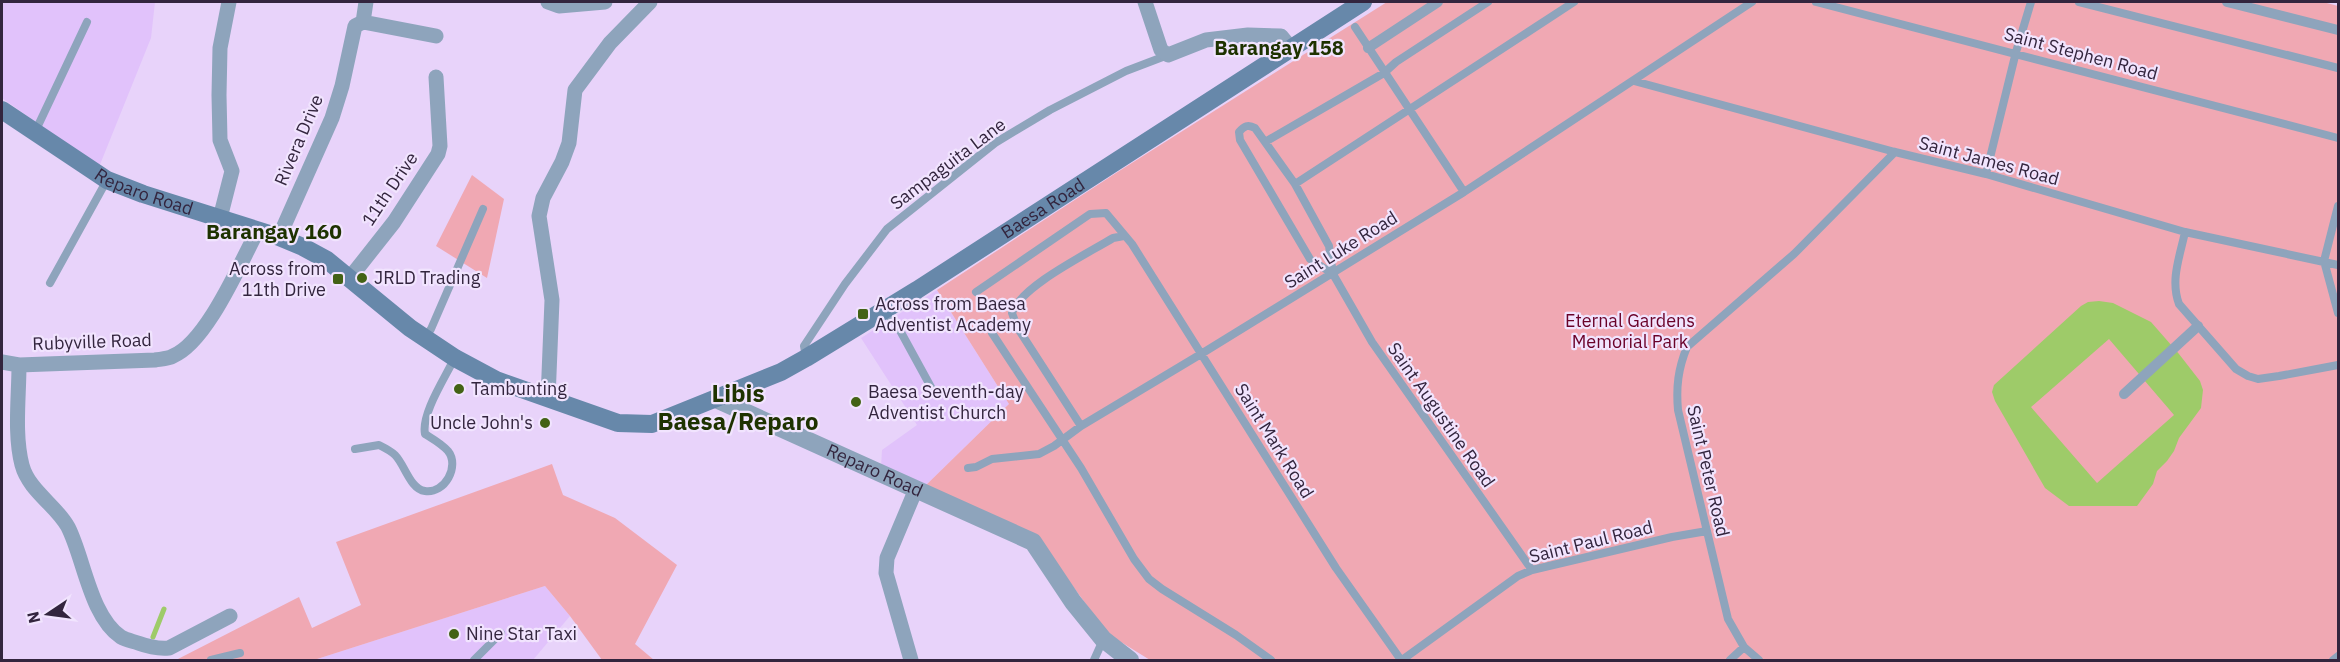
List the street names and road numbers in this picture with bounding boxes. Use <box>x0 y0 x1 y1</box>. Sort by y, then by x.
street label: Saint Stephen Road <box>2002 22 2161 85</box>
street label: Rivera Drive <box>269 91 328 189</box>
street label: Sampaguita Lane <box>885 113 1010 215</box>
street label: Saint James Road <box>1917 131 2062 190</box>
street label: 11th Drive <box>357 147 423 230</box>
street label: Reparo Road <box>90 163 196 220</box>
street label: Baesa Road <box>996 173 1089 244</box>
street label: Saint Luke Road <box>1280 206 1402 294</box>
street label: Rubyville Road <box>32 328 152 355</box>
street label: Saint Augustine Road <box>1383 338 1500 492</box>
street label: Saint Mark Road <box>1230 379 1319 503</box>
street label: Saint Peter Road <box>1682 403 1735 539</box>
street label: Reparo Road <box>823 438 927 502</box>
street label: Saint Paul Road <box>1527 515 1655 568</box>

